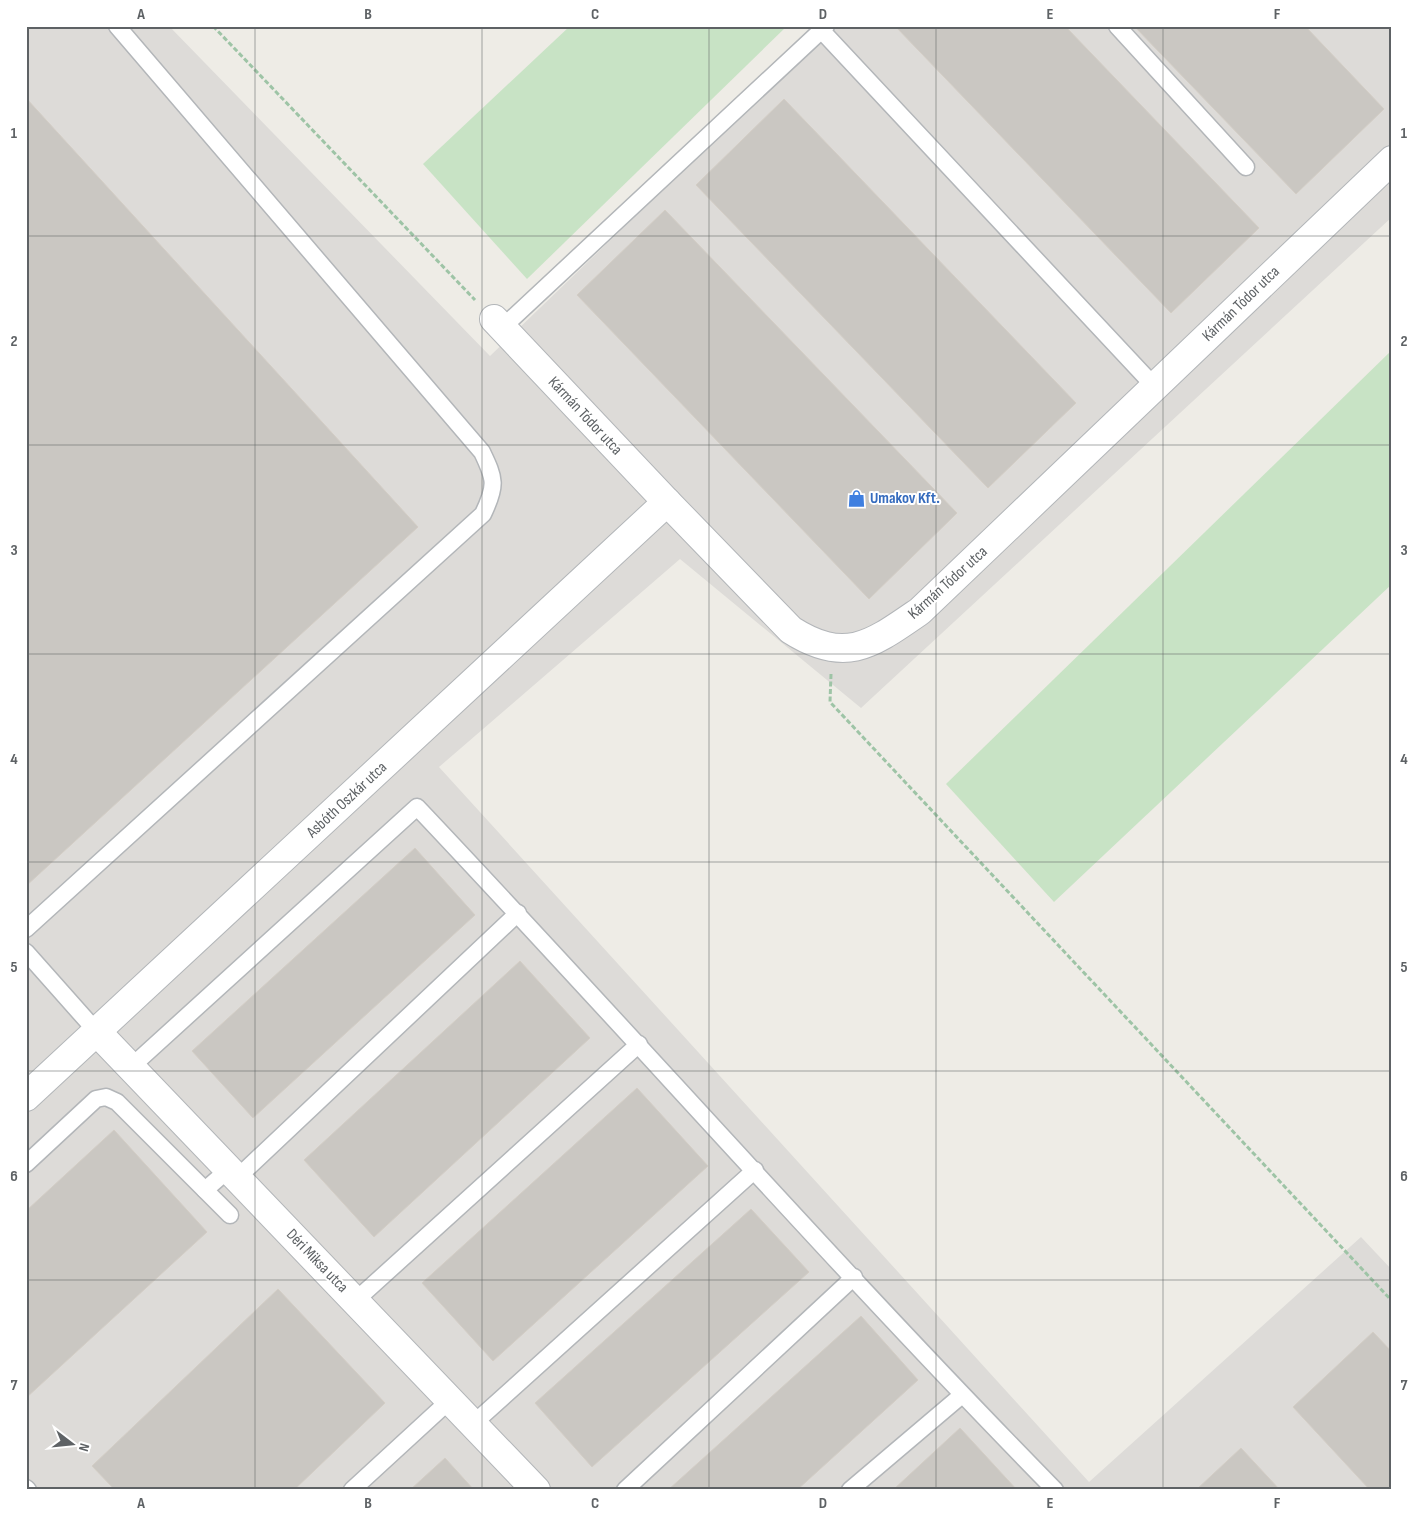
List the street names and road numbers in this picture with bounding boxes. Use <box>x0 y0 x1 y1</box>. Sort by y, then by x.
street label: Kármán Tódor utca <box>1198 262 1284 346</box>
street label: Kármán Tódor utca <box>544 373 626 459</box>
street label: Kármán Tódor utca <box>904 542 992 624</box>
street label: Asbóth Oszkár utca <box>302 758 391 843</box>
street label: Déri Miksa utca <box>282 1225 352 1297</box>

